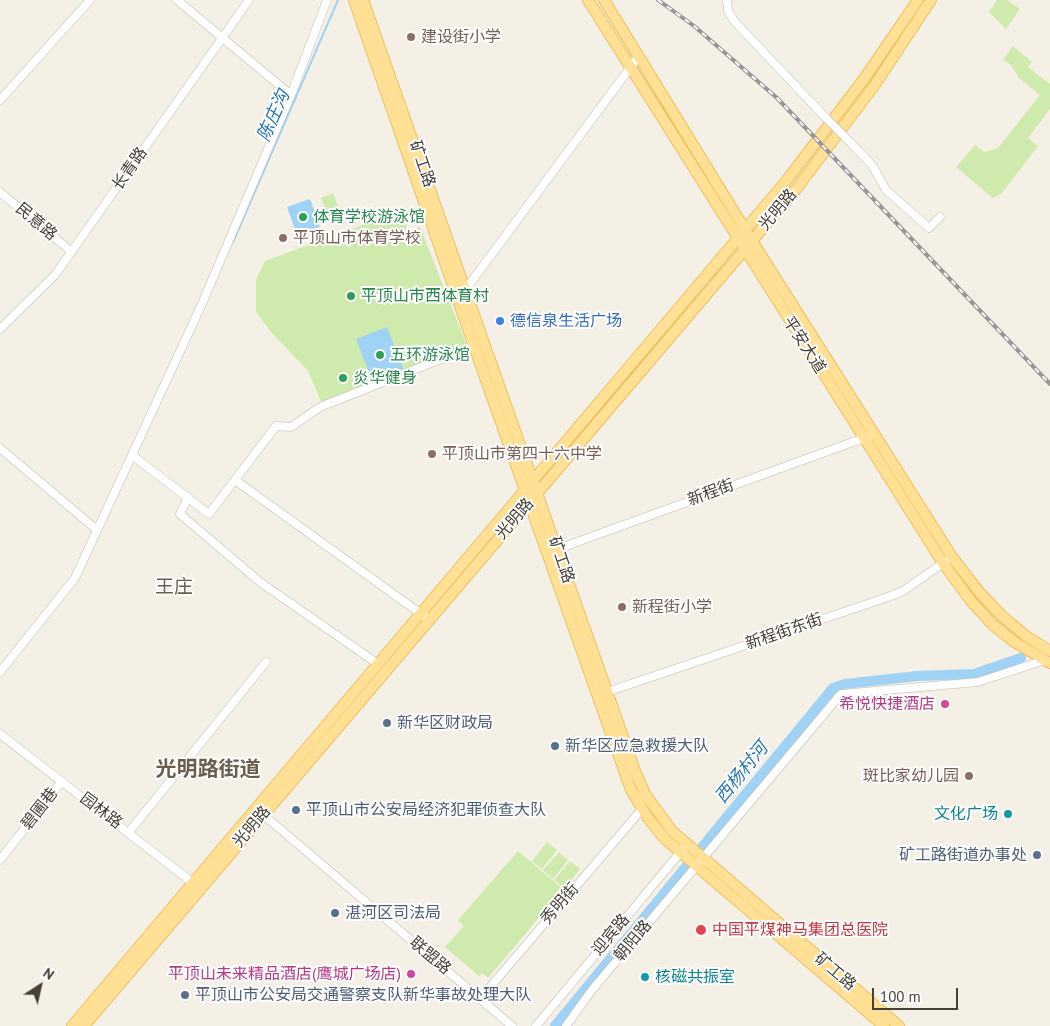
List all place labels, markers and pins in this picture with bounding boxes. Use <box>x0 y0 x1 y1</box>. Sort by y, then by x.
place label: 建设街小学 <box>421 27 501 47</box>
marker: 建设街小学 <box>405 31 417 43</box>
place label: 体育学校游泳馆 <box>313 207 425 227</box>
marker: 体育学校游泳馆 <box>297 211 309 223</box>
place label: 平顶山市体育学校 <box>293 228 421 248</box>
marker: 平顶山市体育学校 <box>277 232 289 244</box>
place label: 平顶山市西体育村 <box>361 286 489 306</box>
marker: 平顶山市西体育村 <box>345 290 357 302</box>
place label: 德信泉生活广场 <box>510 311 622 331</box>
marker: 德信泉生活广场 <box>494 315 506 327</box>
place label: 五环游泳馆 <box>390 345 470 365</box>
marker: 五环游泳馆 <box>374 349 386 361</box>
place label: 炎华健身 <box>353 368 417 388</box>
marker: 炎华健身 <box>337 372 349 384</box>
place label: 平顶山市第四十六中学 <box>442 444 602 464</box>
marker: 平顶山市第四十六中学 <box>426 448 438 460</box>
place label: 新程街小学 <box>632 597 712 617</box>
marker: 新程街小学 <box>616 601 628 613</box>
place label: 希悦快捷酒店 <box>839 694 935 714</box>
marker: 希悦快捷酒店 <box>939 698 951 710</box>
place label: 新华区财政局 <box>397 713 493 733</box>
marker: 新华区财政局 <box>381 717 393 729</box>
place label: 新华区应急救援大队 <box>565 736 709 756</box>
marker: 新华区应急救援大队 <box>549 740 561 752</box>
place label: 斑比家幼儿园 <box>863 766 959 786</box>
marker: 斑比家幼儿园 <box>963 770 975 782</box>
place label: 平顶山市公安局经济犯罪侦查大队 <box>306 800 546 820</box>
marker: 平顶山市公安局经济犯罪侦查大队 <box>290 804 302 816</box>
place label: 文化广场 <box>934 804 998 824</box>
marker: 文化广场 <box>1002 808 1014 820</box>
place label: 矿工路街道办事处 <box>899 845 1027 865</box>
marker: 矿工路街道办事处 <box>1031 849 1043 861</box>
place label: 湛河区司法局 <box>345 903 441 923</box>
marker: 湛河区司法局 <box>329 907 341 919</box>
place label: 中国平煤神马集团总医院 <box>712 920 888 940</box>
marker: 中国平煤神马集团总医院 <box>694 923 708 937</box>
place label: 平顶山未来精品酒店(鹰城广场店) <box>168 964 401 984</box>
place label: 核磁共振室 <box>655 967 735 987</box>
marker: 平顶山未来精品酒店(鹰城广场店) <box>405 968 417 980</box>
marker: 核磁共振室 <box>639 971 651 983</box>
place label: 平顶山市公安局交通警察支队新华事故处理大队 <box>195 985 531 1005</box>
marker: 平顶山市公安局交通警察支队新华事故处理大队 <box>179 989 191 1001</box>

